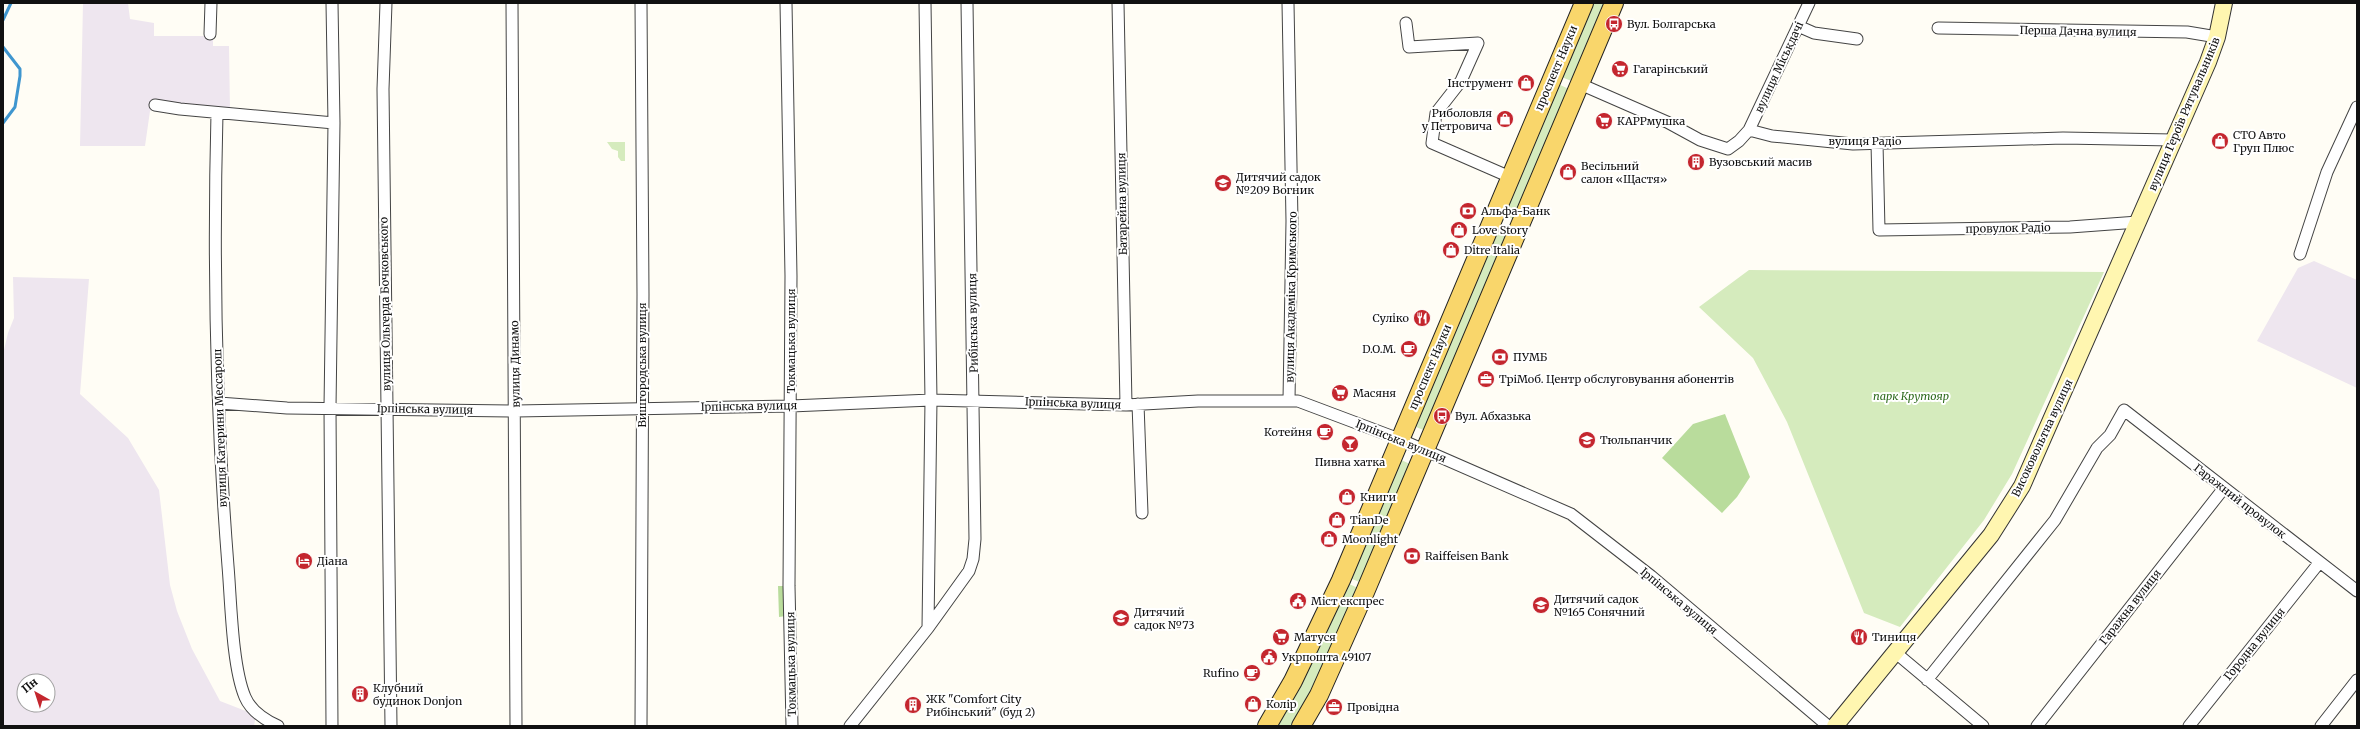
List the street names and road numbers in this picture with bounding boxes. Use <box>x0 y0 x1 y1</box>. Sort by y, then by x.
street label: вулиця Міськдачі <box>1752 19 1807 115</box>
street label: проспект Науки <box>1532 23 1580 113</box>
street label: Перша Дачна вулиця <box>2019 23 2137 39</box>
street label: вулиця Героїв Рятувальників <box>2145 35 2223 193</box>
street label: вулиця Радіо <box>1829 134 1902 148</box>
street label: Батарейна вулиця <box>1114 152 1130 256</box>
street label: вулиця Академіка Кримського <box>1283 211 1300 383</box>
street label: вулиця Ольгерда Бочковського <box>376 216 394 391</box>
street label: провулок Радіо <box>1965 220 2051 236</box>
street label: Рибінська вулиця <box>965 273 981 373</box>
street label: Токмацька вулиця <box>784 288 798 393</box>
street label: Вишгородська вулиця <box>635 302 649 428</box>
street label: вулиця Динамо <box>507 320 523 408</box>
street label: проспект Науки <box>1406 322 1454 412</box>
street label: вулиця Катерини Мессарош <box>210 348 230 508</box>
street label: Високовольтна вулиця <box>2009 377 2076 499</box>
street label: Ірпінська вулиця <box>1025 394 1122 412</box>
street label: Ірпінська вулиця <box>701 398 798 414</box>
street label: Ірпінська вулиця <box>377 401 474 417</box>
street label: Ірпінська вулиця <box>1354 416 1449 466</box>
street label: Гаражний провулок <box>2191 461 2289 542</box>
street label: Ірпінська вулиця <box>1638 565 1721 638</box>
street label: Гаражна вулиця <box>2096 566 2164 648</box>
street label: Городна вулиця <box>2220 604 2288 683</box>
street label: Токмацька вулиця <box>783 611 799 717</box>

